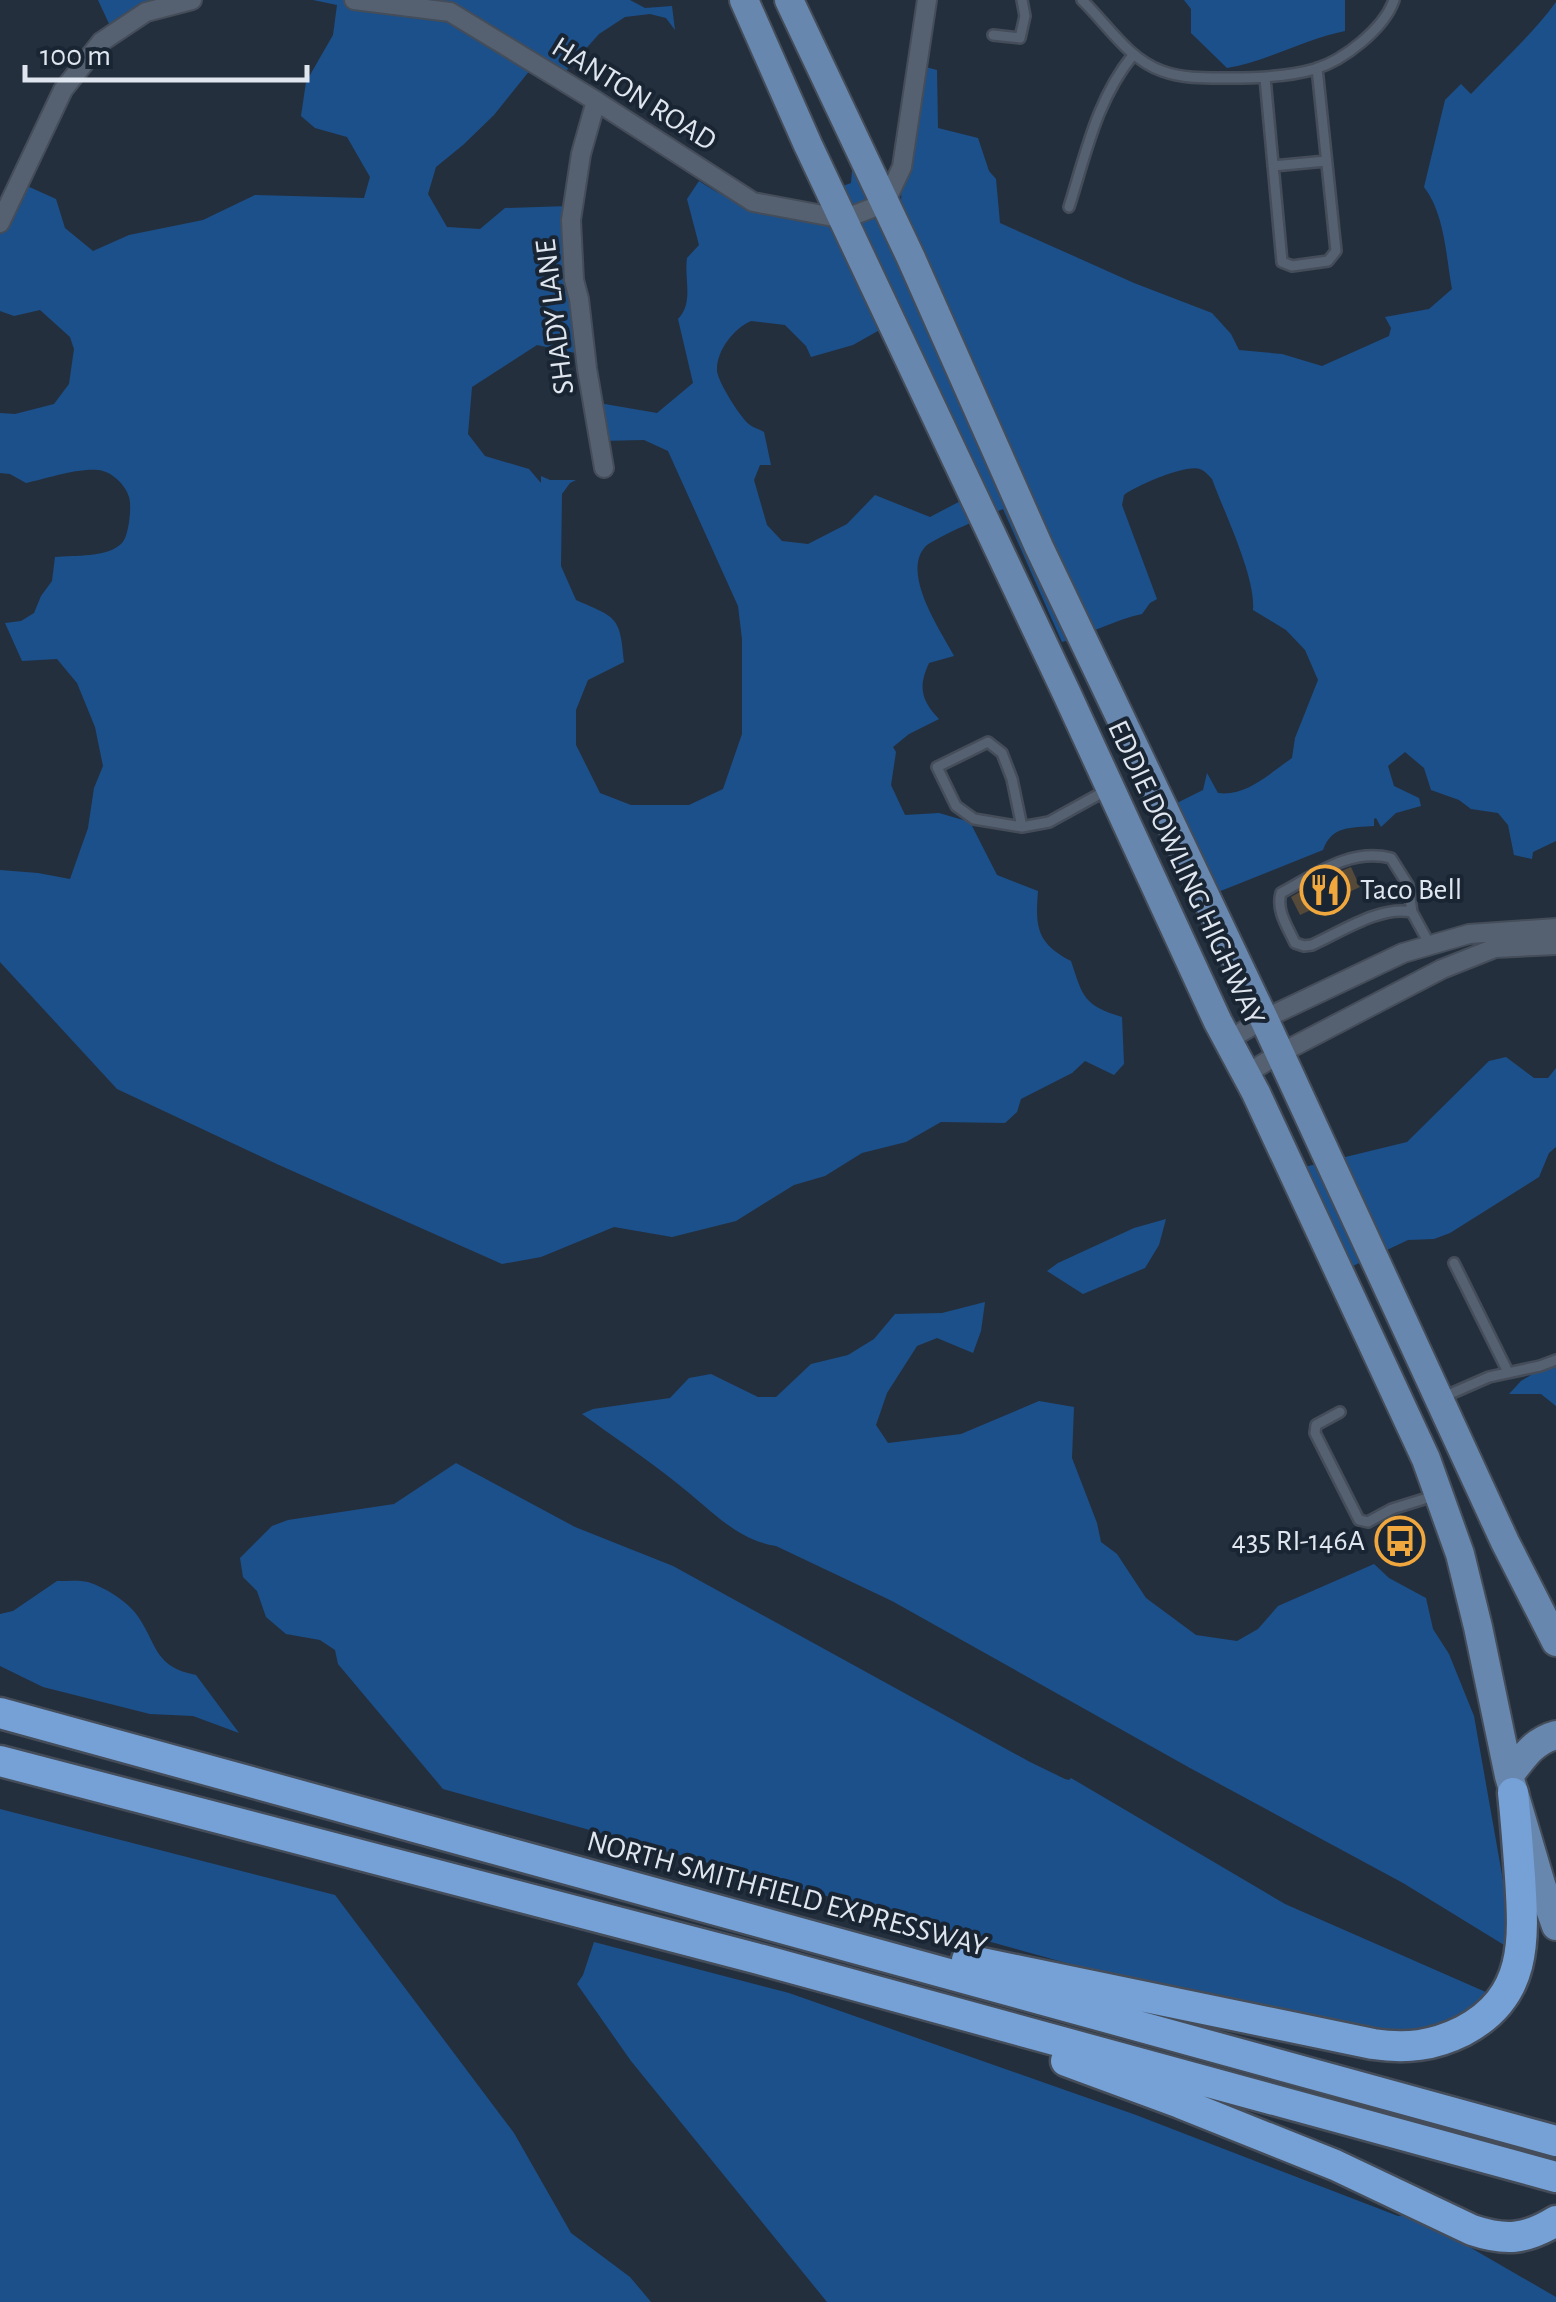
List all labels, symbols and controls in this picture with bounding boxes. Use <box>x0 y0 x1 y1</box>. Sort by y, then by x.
scale bar <box>25 20 308 82</box>
street label: HANTON ROAD <box>546 32 722 156</box>
text: 100 m <box>40 41 111 71</box>
street label: SHADY LANE <box>531 238 579 396</box>
street label: EDDIE DOWLING HIGHWAY <box>1102 716 1270 1030</box>
restaurant icon: Taco Bell <box>1299 864 1351 916</box>
place label: Taco Bell <box>1360 875 1462 905</box>
bus stop icon: 435 RI-146A <box>1374 1515 1426 1567</box>
place label: 435 RI-146A <box>1232 1526 1365 1556</box>
street label: NORTH SMITHFIELD EXPRESSWAY <box>584 1826 990 1962</box>

